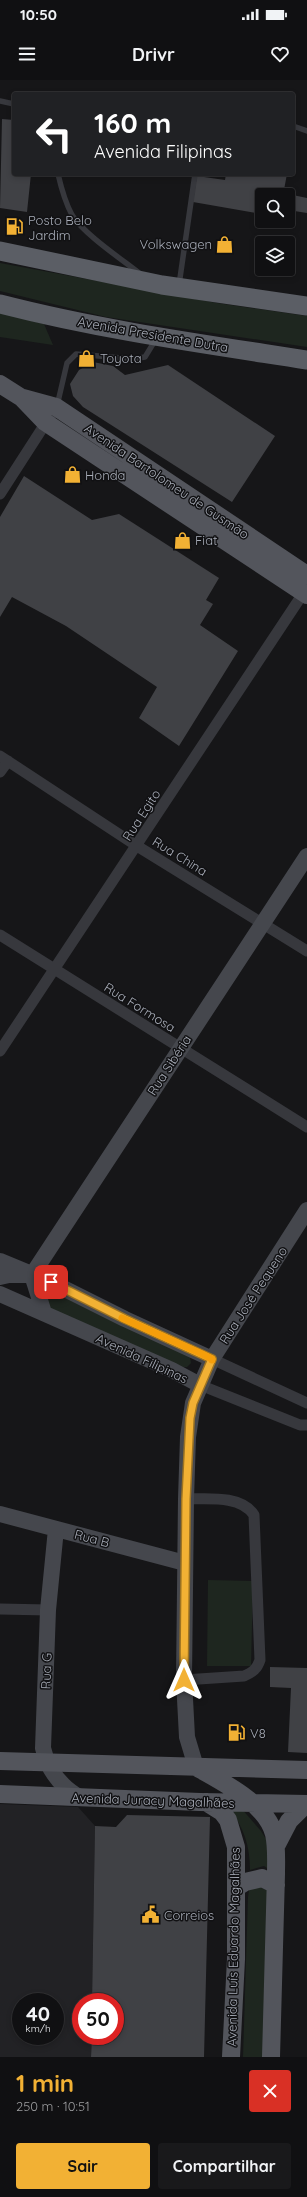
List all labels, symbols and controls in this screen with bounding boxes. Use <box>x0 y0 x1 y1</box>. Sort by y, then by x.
text: 10:50 <box>20 5 57 24</box>
icon: menu <box>16 43 38 65</box>
text: Drivr <box>132 43 175 66</box>
icon: heart <box>269 43 291 65</box>
text: 160 m <box>94 105 171 140</box>
icon: left <box>28 108 80 160</box>
text: Avenida Filipinas <box>94 140 232 163</box>
map controls <box>255 188 295 276</box>
button: search <box>255 188 295 228</box>
place label: Posto Belo Jardim <box>28 212 92 243</box>
fuel station icon: Posto Belo Jardim <box>5 217 25 237</box>
shop icon: Volkswagen <box>215 234 235 254</box>
place label: Volkswagen <box>139 236 212 252</box>
button: layers <box>255 236 295 276</box>
street label: Avenida Presidente Dutra <box>77 313 229 355</box>
shop icon: Toyota <box>77 348 97 368</box>
place label: Toyota <box>100 350 142 366</box>
street label: Avenida Bartolomeu de Gusmão <box>82 420 252 542</box>
shop icon: Honda <box>62 465 82 485</box>
place label: Honda <box>85 467 125 483</box>
shop icon: Fiat <box>172 530 192 550</box>
place label: Fiat <box>195 532 217 548</box>
street label: Rua Egito <box>119 786 164 844</box>
street label: Rua China <box>150 833 210 879</box>
street label: Rua Formosa <box>101 979 179 1035</box>
street label: Rua Sibéria <box>144 1032 194 1098</box>
street label: Rua José Pequeno <box>216 1243 290 1347</box>
pin <box>34 1265 68 1299</box>
icon: arrive <box>40 1271 62 1293</box>
street label: Avenida Filipinas <box>93 1330 191 1386</box>
street label: Rua B <box>73 1526 111 1550</box>
street label: Rua G <box>37 1653 55 1689</box>
position arrow <box>163 1659 205 1701</box>
fuel station icon: V8 <box>227 1723 247 1743</box>
place label: V8 <box>250 1725 266 1741</box>
street label: Avenida Juracy Magalhães <box>71 1789 235 1811</box>
street label: Avenida Luís Eduardo Magalhães <box>223 1847 243 2047</box>
public building icon: Correios <box>141 1905 161 1925</box>
place label: Correios <box>164 1907 214 1923</box>
speed limit sign: 50 <box>72 1993 124 2045</box>
text: 40 <box>26 2001 50 2026</box>
text: km/h <box>25 2022 51 2035</box>
text: 1 min <box>16 2068 74 2098</box>
button: close <box>249 2070 291 2112</box>
text: 250 m · 10:51 <box>16 2098 90 2114</box>
button: Sair <box>16 2143 150 2189</box>
button: Compartilhar <box>158 2143 291 2189</box>

